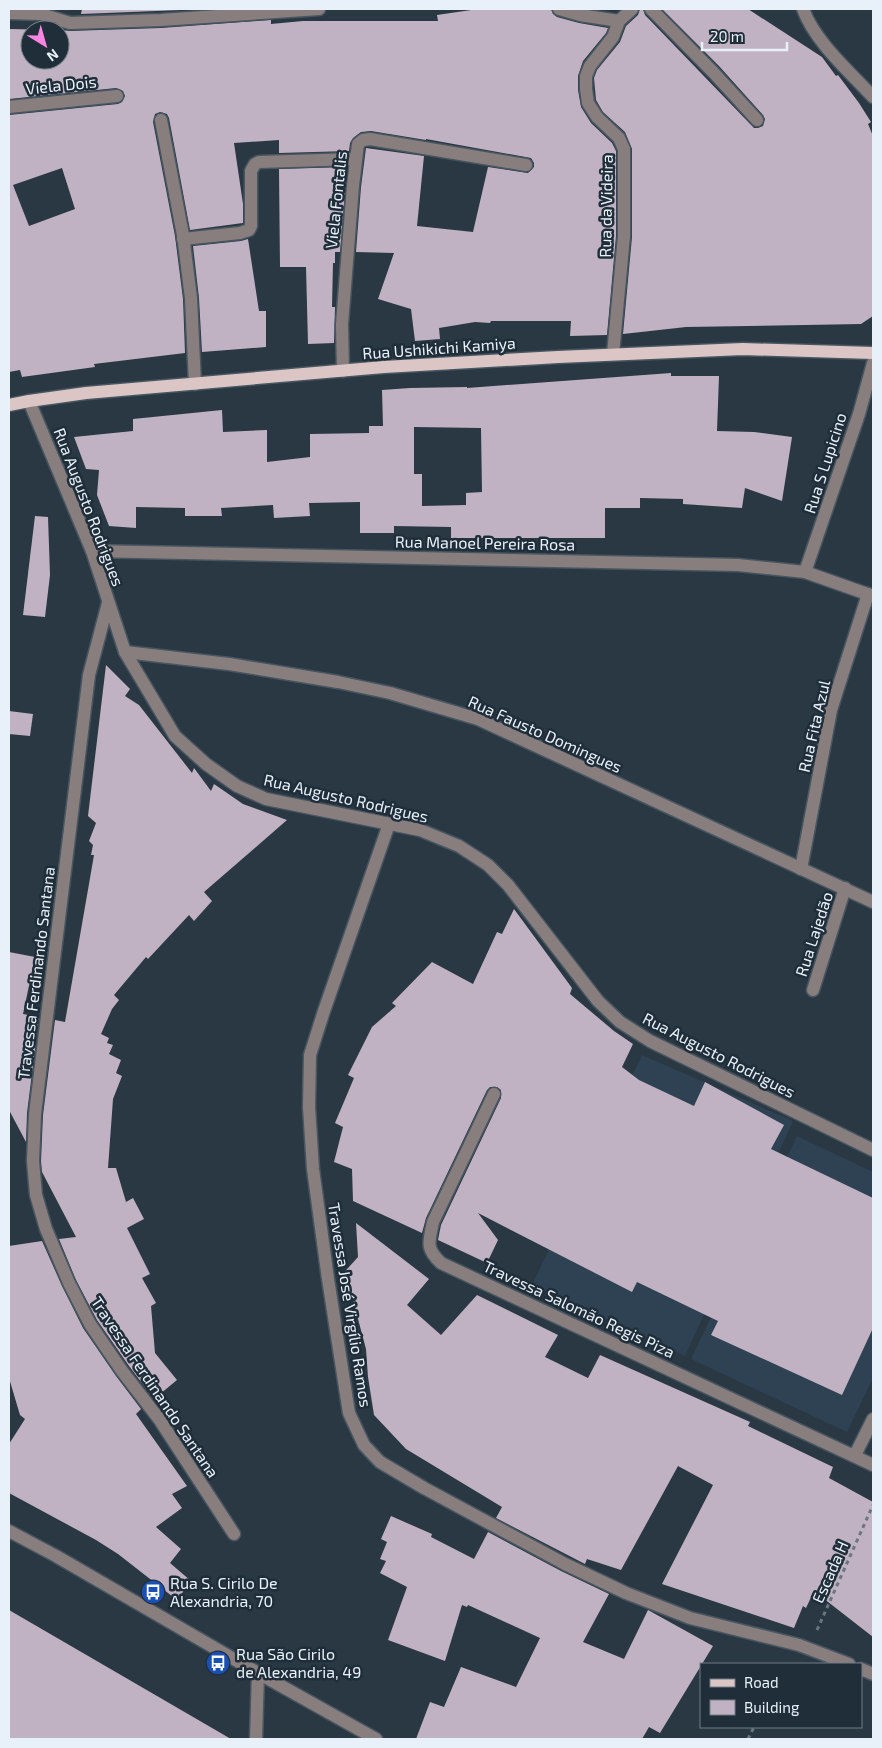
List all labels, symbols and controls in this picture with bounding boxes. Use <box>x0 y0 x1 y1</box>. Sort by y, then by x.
north arrow <box>20 20 70 70</box>
scale bar <box>702 20 787 52</box>
text: 20 m <box>710 27 744 45</box>
text: N <box>44 46 62 66</box>
street label: Viela Dois <box>25 71 97 98</box>
street label: Viela Fontalis <box>321 150 350 250</box>
street label: Rua da Videira <box>595 154 616 258</box>
street label: Rua Ushikichi Kamiya <box>362 333 516 362</box>
street label: Rua S Lupicino <box>799 410 850 516</box>
street label: Rua Augusto Rodrigues <box>50 425 128 589</box>
street label: Rua Manoel Pereira Rosa <box>395 531 575 554</box>
street label: Rua Fita Azul <box>794 678 833 774</box>
street label: Rua Fausto Domingues <box>465 691 625 776</box>
street label: Rua Augusto Rodrigues <box>262 769 430 826</box>
street label: Travessa Ferdinando Santana <box>13 865 58 1080</box>
street label: Rua Lajedão <box>791 889 837 979</box>
street label: Rua Augusto Rodrigues <box>640 1008 798 1101</box>
street label: Travessa José Virgílio Ramos <box>325 1201 376 1409</box>
street label: Travessa Salomão Regis Piza <box>480 1256 678 1361</box>
street label: Travessa Ferdinando Santana <box>88 1293 223 1481</box>
street label: Escada H <box>807 1538 852 1606</box>
place label: Rua S. Cirilo De Alexandria, 70 <box>170 1573 278 1610</box>
bus stop icon: Rua S. Cirilo De Alexandria, 70 <box>140 1579 166 1605</box>
place label: Rua São Cirilo de Alexandria, 49 <box>236 1644 361 1681</box>
bus stop icon: Rua São Cirilo de Alexandria, 49 <box>205 1650 231 1676</box>
legend <box>700 1663 862 1728</box>
text: Road <box>744 1673 779 1691</box>
text: Building <box>744 1698 800 1716</box>

